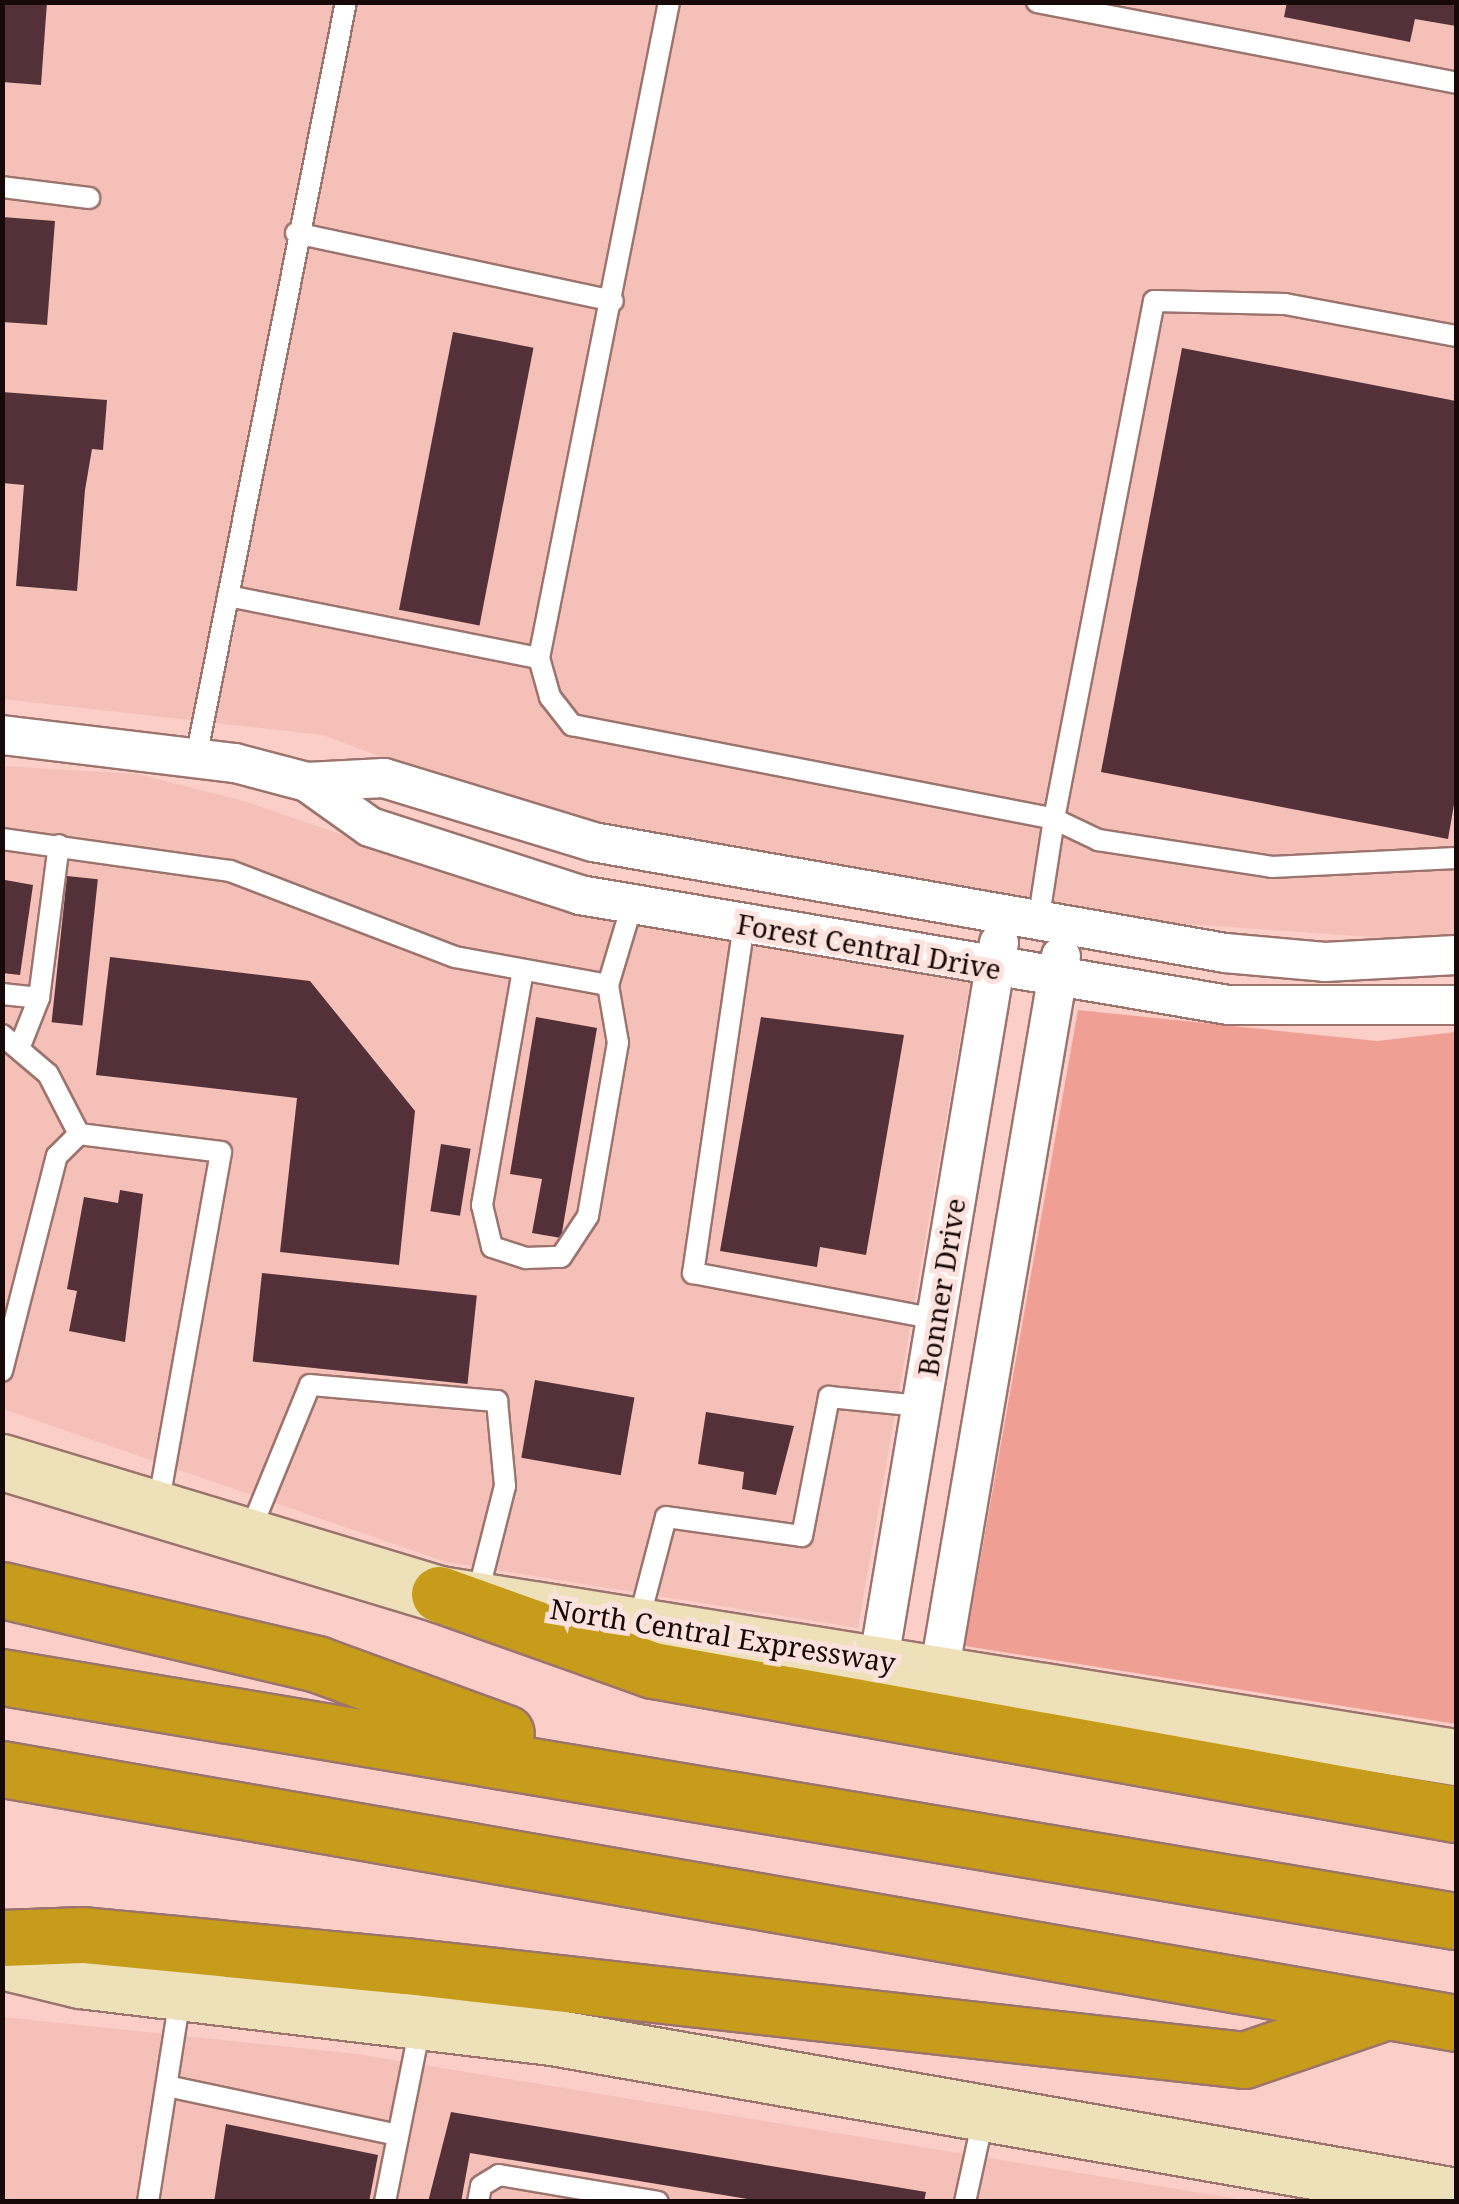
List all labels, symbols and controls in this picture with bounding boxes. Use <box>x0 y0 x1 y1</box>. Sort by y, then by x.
street label: Forest Central Drive <box>734 906 1004 986</box>
street label: Bonner Drive <box>910 1196 972 1378</box>
street label: North Central Expressway <box>548 1591 898 1679</box>

